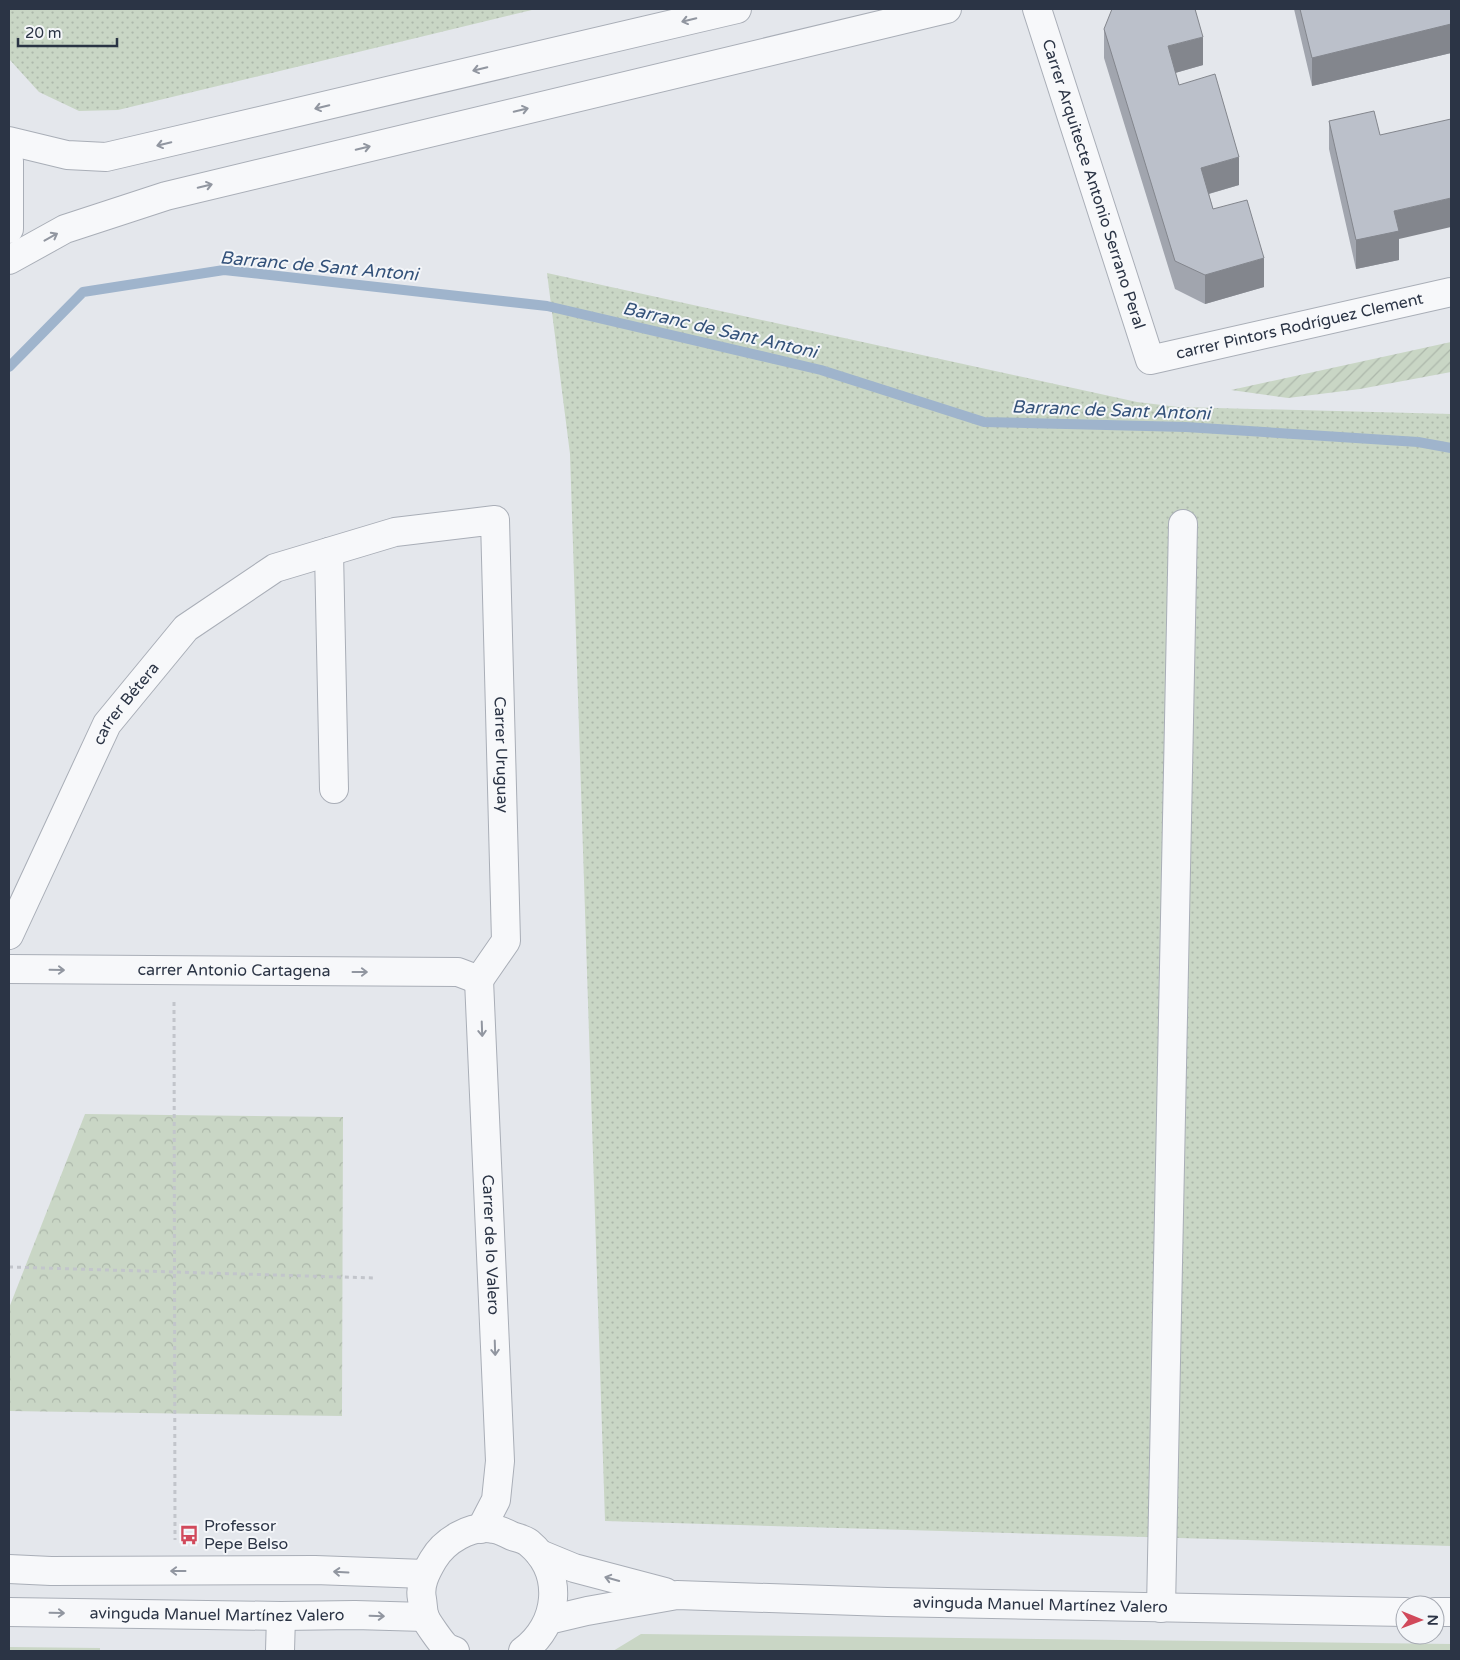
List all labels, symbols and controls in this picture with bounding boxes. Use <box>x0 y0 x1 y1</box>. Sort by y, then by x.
scale bar <box>18 15 116 47</box>
one-way arrow <box>682 16 698 25</box>
text: 20 m <box>25 24 62 42</box>
street label: Carrer Arquitecte Antonio Serrano Peral <box>1037 37 1149 332</box>
one-way arrow <box>472 65 488 74</box>
one-way arrow <box>314 103 330 112</box>
one-way arrow <box>513 105 529 115</box>
one-way arrow <box>156 140 172 149</box>
one-way arrow <box>355 143 371 152</box>
one-way arrow <box>197 181 213 190</box>
one-way arrow <box>44 231 58 241</box>
water label: Barranc de Sant Antoni <box>219 246 421 286</box>
street label: carrer Pintors Rodríguez Clement <box>1174 289 1425 364</box>
water label: Barranc de Sant Antoni <box>621 297 822 364</box>
water label: Barranc de Sant Antoni <box>1011 396 1213 425</box>
street label: carrer Bétera <box>89 658 164 748</box>
street label: Carrer Uruguay <box>490 696 513 814</box>
street label: carrer Antonio Cartagena <box>137 960 331 981</box>
one-way arrow <box>49 965 65 975</box>
one-way arrow <box>352 967 368 977</box>
one-way arrow <box>477 1020 486 1036</box>
street label: Carrer de lo Valero <box>478 1174 504 1315</box>
one-way arrow <box>491 1340 500 1356</box>
place label: Professor Pepe Belso <box>204 1516 288 1554</box>
bus stop icon: Professor Pepe Belso <box>178 1524 200 1546</box>
one-way arrow <box>171 1566 187 1576</box>
one-way arrow <box>333 1567 349 1576</box>
one-way arrow <box>605 1573 621 1583</box>
street label: avinguda Manuel Martínez Valero <box>913 1593 1168 1617</box>
north arrow <box>1395 1595 1445 1645</box>
street label: avinguda Manuel Martínez Valero <box>89 1603 345 1626</box>
one-way arrow <box>49 1608 65 1618</box>
one-way arrow <box>369 1611 385 1621</box>
text: N <box>1424 1614 1441 1626</box>

